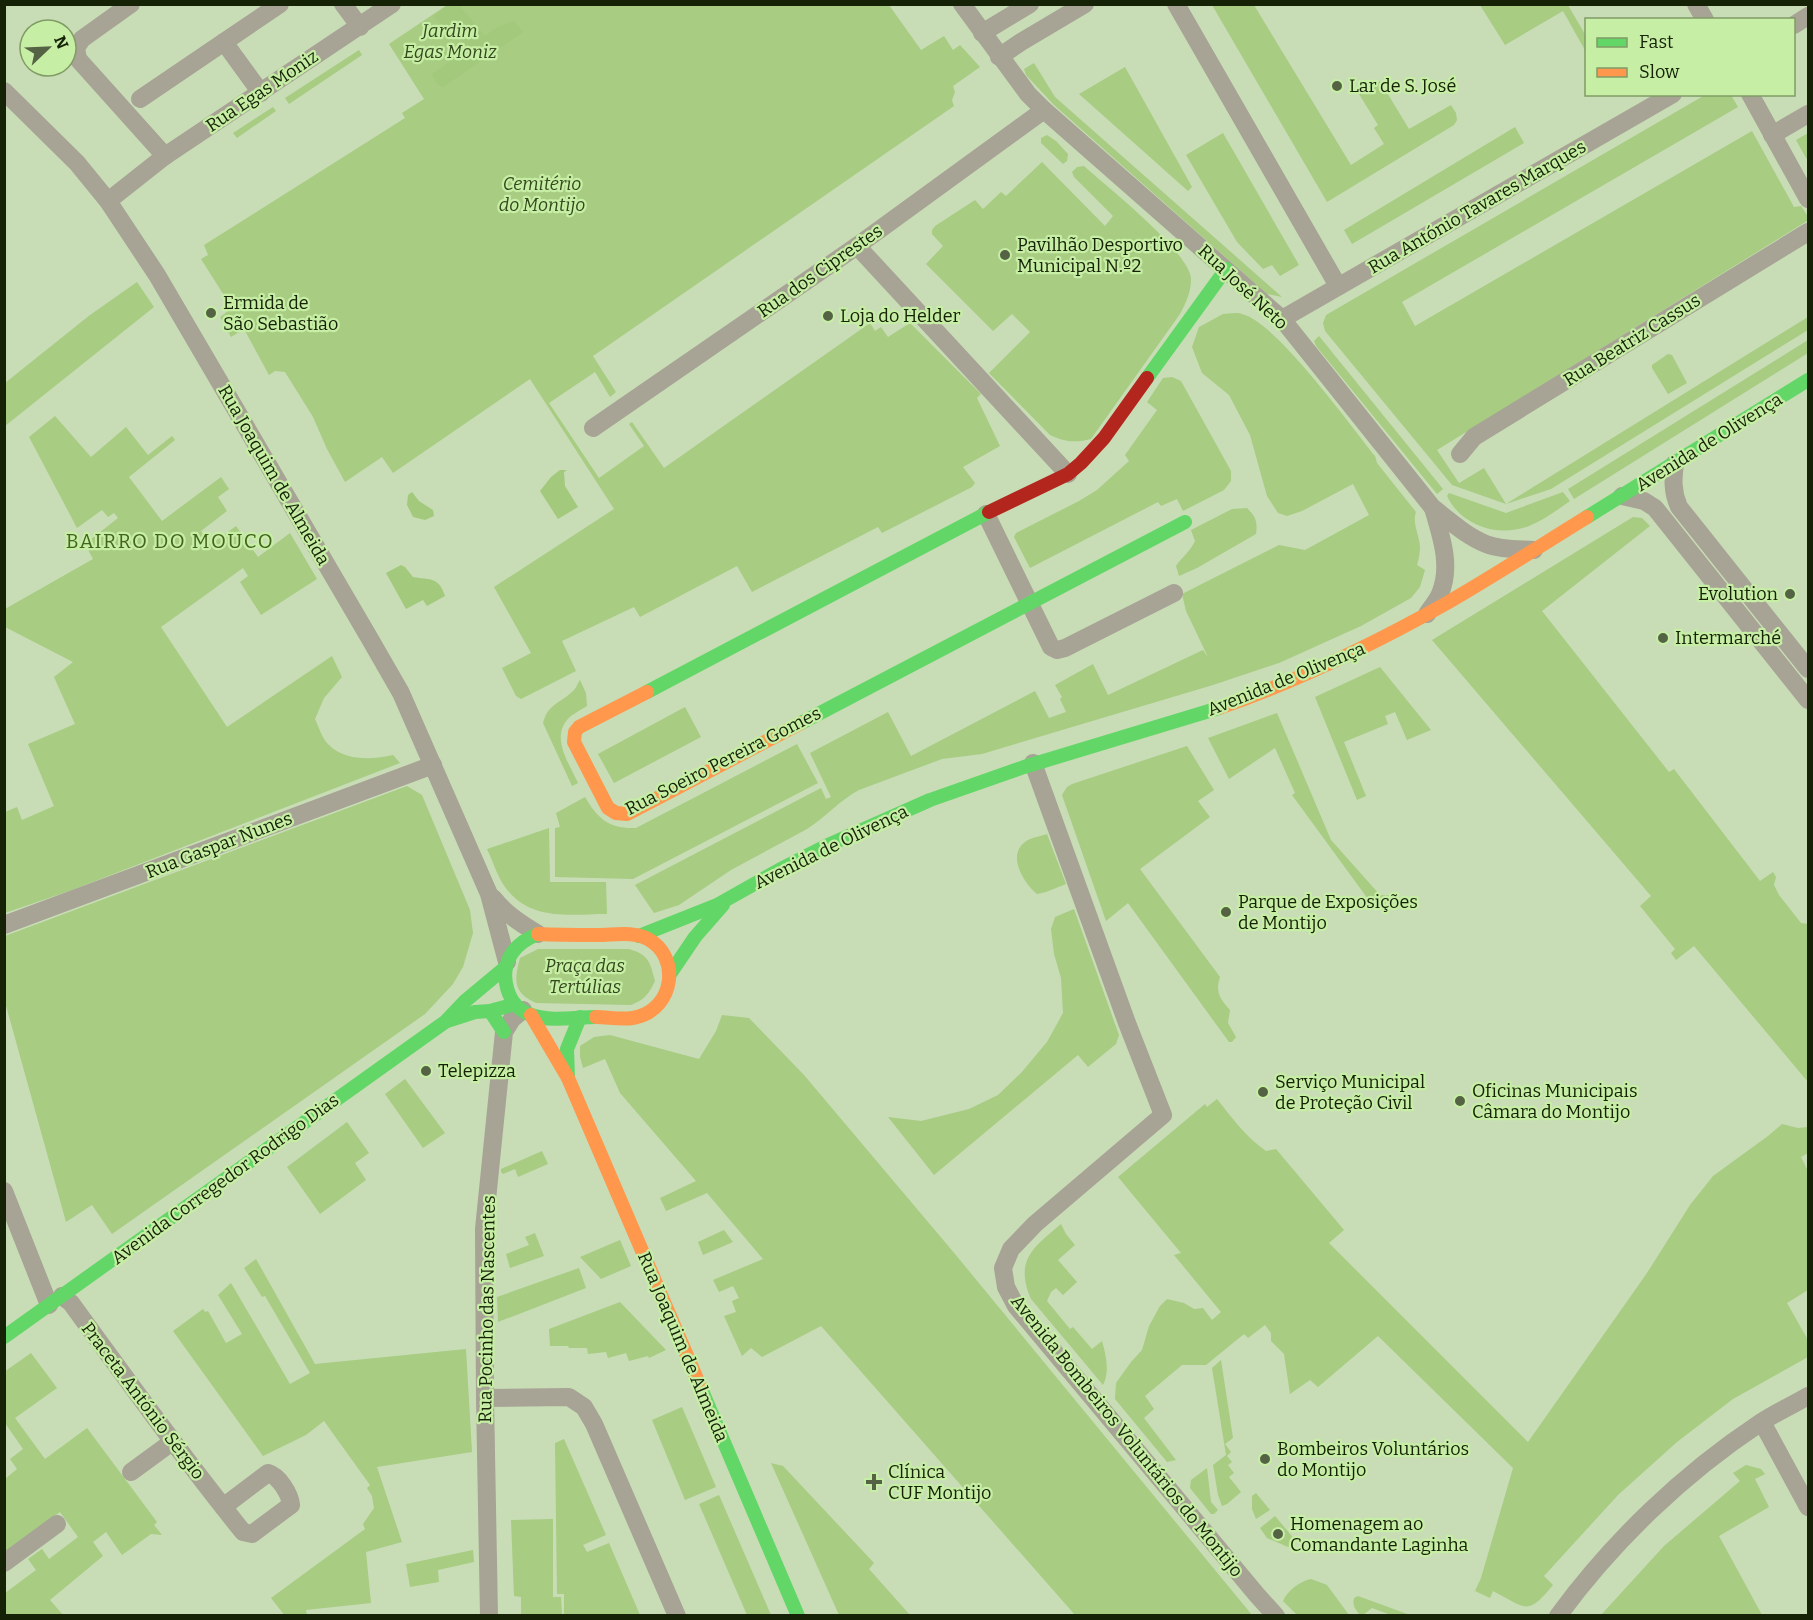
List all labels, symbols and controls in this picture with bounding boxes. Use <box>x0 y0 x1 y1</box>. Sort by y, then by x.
north arrow <box>18 18 78 78</box>
legend <box>1585 18 1795 96</box>
park label: Jardim Egas Moniz <box>403 20 497 63</box>
text: Fast <box>1639 31 1674 53</box>
text: N <box>50 33 73 52</box>
street label: Rua Egas Moniz <box>202 45 322 137</box>
text: Slow <box>1639 61 1680 83</box>
place label: Lar de S. José <box>1349 75 1456 97</box>
marker: Lar de S. José <box>1330 79 1344 93</box>
street label: Rua António Tavares Marques <box>1364 136 1590 278</box>
park label: Cemitério do Montijo <box>499 173 585 216</box>
street label: Rua dos Ciprestes <box>753 220 887 322</box>
place label: Pavilhão Desportivo Municipal N.º2 <box>1017 234 1183 277</box>
street label: Rua José Neto <box>1194 240 1292 334</box>
marker: Pavilhão Desportivo Municipal N.º2 <box>998 248 1012 262</box>
street label: Rua Beatriz Cassus <box>1560 289 1704 391</box>
place label: Ermida de São Sebastião <box>223 292 338 335</box>
place label: Loja do Helder <box>840 305 961 327</box>
marker: Ermida de São Sebastião <box>204 306 218 320</box>
marker: Loja do Helder <box>821 309 835 323</box>
street label: Rua Joaquim de Almeida <box>213 381 335 569</box>
street label: Avenida de Olivença <box>1632 388 1786 496</box>
district label: BAIRRO DO MOUCO <box>66 529 274 553</box>
place label: Evolution <box>1698 583 1779 605</box>
marker: Evolution <box>1783 587 1797 601</box>
place label: Intermarché <box>1675 627 1781 649</box>
marker: Intermarché <box>1656 631 1670 645</box>
street label: Avenida de Olivença <box>1204 637 1368 721</box>
street label: Rua Soeiro Pereira Gomes <box>621 702 825 820</box>
street label: Avenida de Olivença <box>751 800 912 894</box>
street label: Rua Gaspar Nunes <box>143 807 295 883</box>
place label: Parque de Exposições de Montijo <box>1238 891 1418 934</box>
marker: Parque de Exposições de Montijo <box>1219 905 1233 919</box>
park label: Praça das Tertúlias <box>545 955 625 998</box>
place label: Telepizza <box>438 1060 516 1082</box>
marker: Telepizza <box>419 1064 433 1078</box>
place label: Serviço Municipal de Proteção Civil <box>1275 1071 1425 1114</box>
place label: Oficinas Municipais Câmara do Montijo <box>1472 1080 1638 1123</box>
marker: Serviço Municipal de Proteção Civil <box>1256 1085 1270 1099</box>
street label: Avenida Corregedor Rodrigo Dias <box>107 1089 343 1269</box>
marker: Oficinas Municipais Câmara do Montijo <box>1453 1094 1467 1108</box>
street label: Rua Pocinho das Nascentes <box>474 1195 500 1423</box>
street label: Rua Joaquim de Almeida <box>633 1249 733 1445</box>
street label: Avenida Bombeiros Voluntários do Montijo <box>1006 1291 1248 1581</box>
street label: Praceta António Sérgio <box>77 1318 209 1484</box>
place label: Bombeiros Voluntários do Montijo <box>1277 1438 1469 1481</box>
marker: Bombeiros Voluntários do Montijo <box>1258 1452 1272 1466</box>
place label: Clínica CUF Montijo <box>888 1461 991 1504</box>
marker: Clínica CUF Montijo <box>865 1473 883 1491</box>
place label: Homenagem ao Comandante Laginha <box>1290 1513 1469 1556</box>
marker: Homenagem ao Comandante Laginha <box>1271 1527 1285 1541</box>

